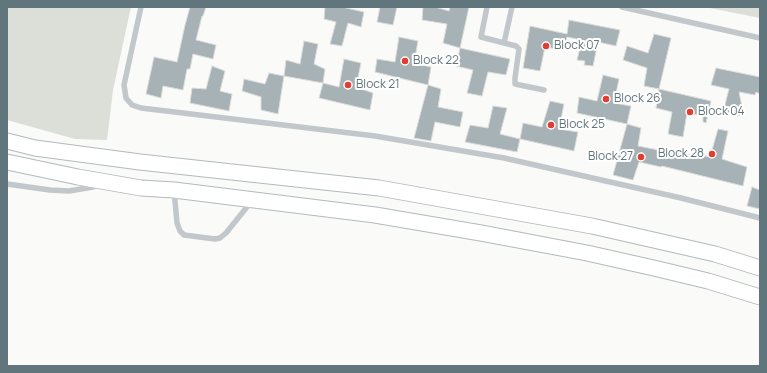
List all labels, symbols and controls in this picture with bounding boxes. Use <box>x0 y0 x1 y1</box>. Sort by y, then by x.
place label: Block 07 <box>554 39 600 53</box>
marker: Block 07 <box>541 41 551 51</box>
place label: Block 22 <box>413 54 459 68</box>
marker: Block 22 <box>400 56 410 66</box>
place label: Block 21 <box>356 78 400 92</box>
marker: Block 21 <box>343 80 353 90</box>
place label: Block 26 <box>614 92 661 106</box>
marker: Block 26 <box>601 94 611 104</box>
place label: Block 04 <box>698 105 745 119</box>
marker: Block 04 <box>685 107 695 117</box>
place label: Block 25 <box>559 118 605 132</box>
marker: Block 25 <box>546 120 556 130</box>
place label: Block 28 <box>658 147 704 161</box>
marker: Block 28 <box>707 149 717 159</box>
place label: Block 27 <box>588 150 633 164</box>
marker: Block 27 <box>636 152 646 162</box>

